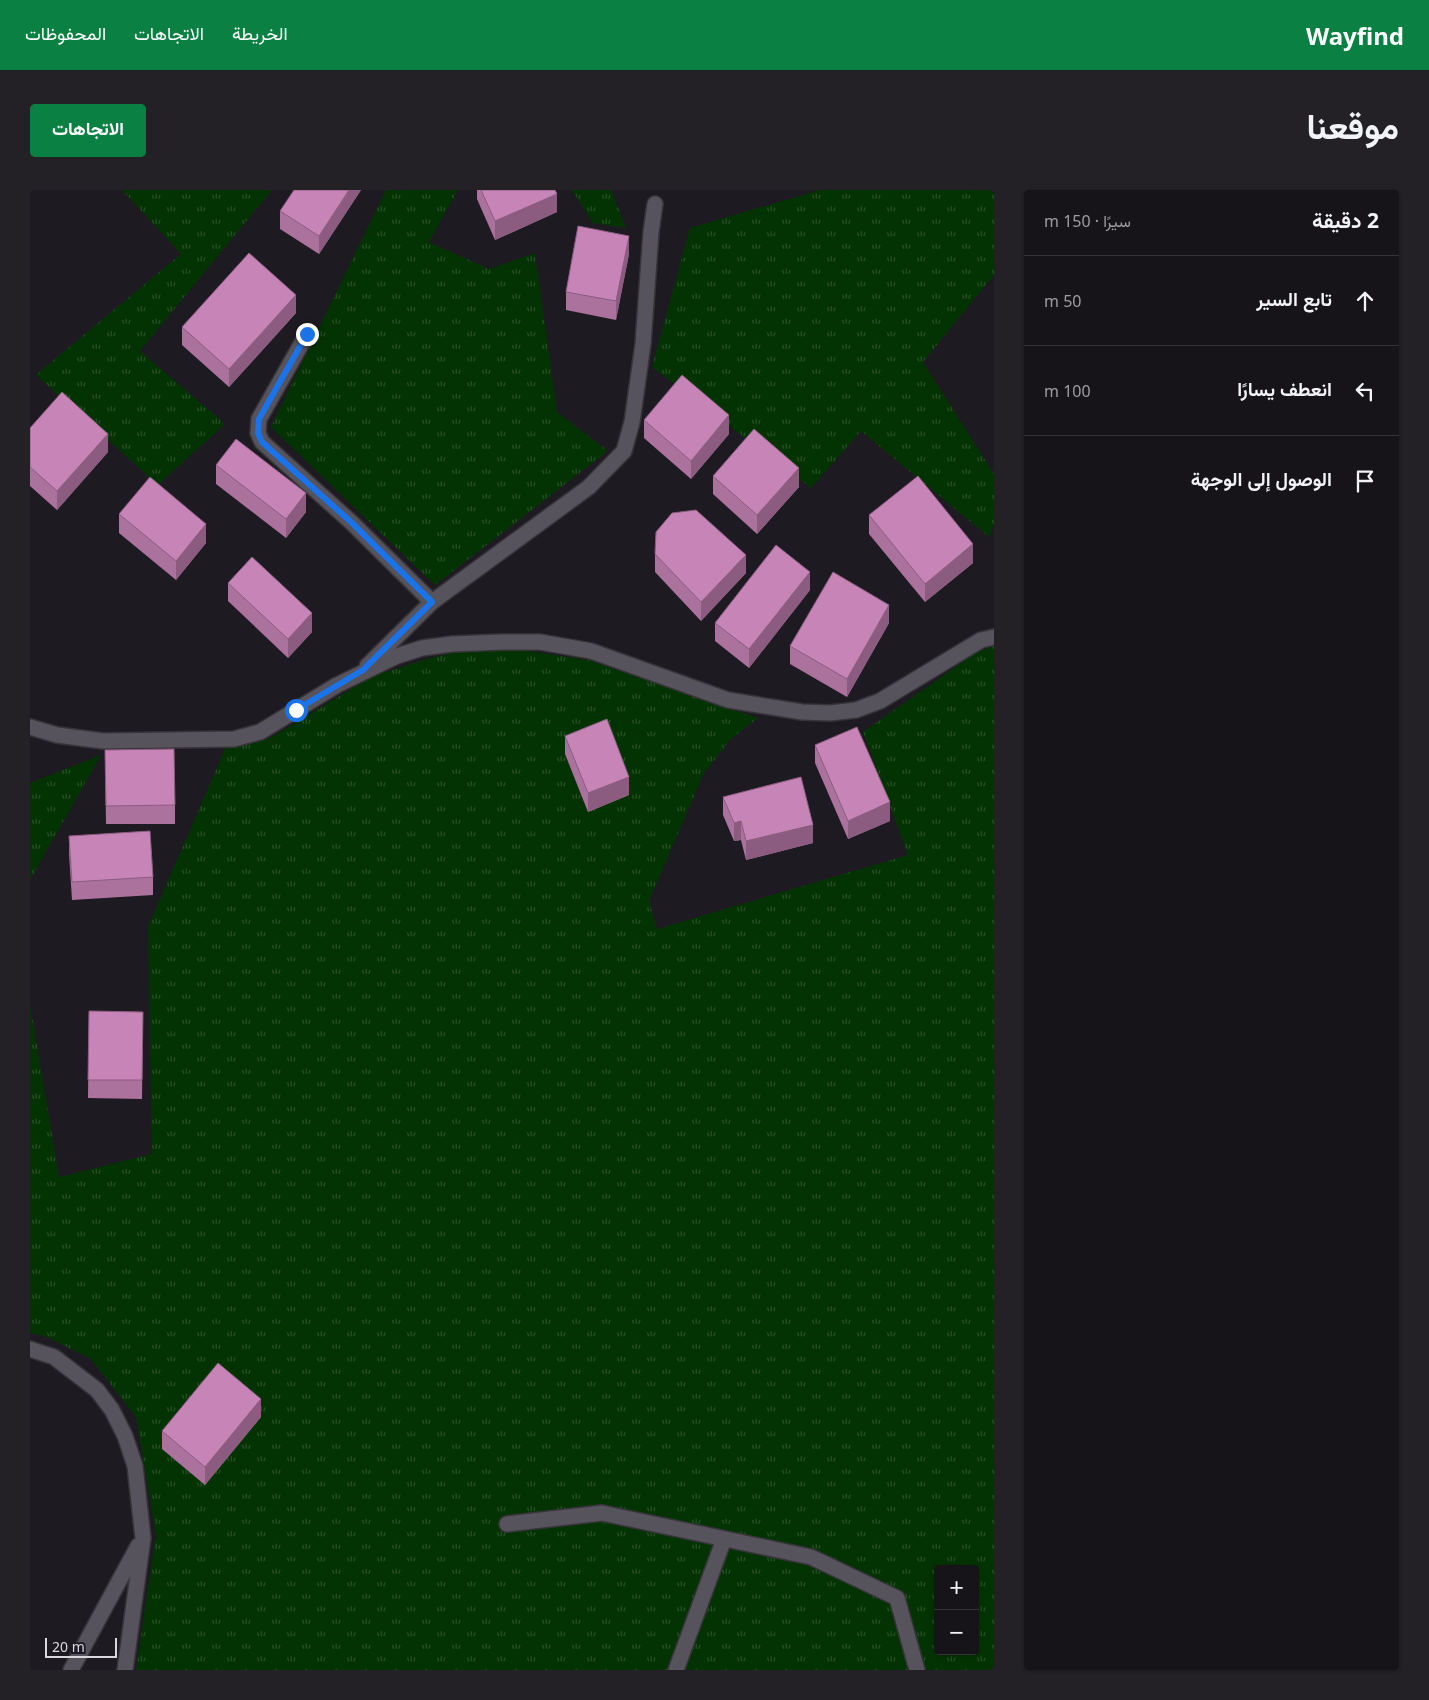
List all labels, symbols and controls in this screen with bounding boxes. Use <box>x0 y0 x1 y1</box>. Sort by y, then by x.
text: Wayfind <box>1306 19 1404 52</box>
text: المحفوظات <box>25 21 106 45</box>
text: الاتجاهات <box>134 21 204 45</box>
text: الخريطة <box>232 21 288 45</box>
text: موقعنا <box>1306 102 1399 149</box>
button: الاتجاهات <box>30 104 146 157</box>
text: 2 دقيقة <box>1312 206 1379 234</box>
text: سيرًا · 150 m <box>1044 210 1131 232</box>
text: تابع السير <box>1256 286 1332 312</box>
icon: ahead <box>1351 287 1379 315</box>
text: 50 m <box>1044 290 1081 312</box>
route end <box>296 323 319 346</box>
text: انعطف يسارًا <box>1237 376 1332 402</box>
icon: left <box>1351 377 1379 405</box>
text: 100 m <box>1044 380 1091 402</box>
text: الوصول إلى الوجهة <box>1191 466 1332 492</box>
icon: arrive <box>1351 467 1379 495</box>
route start <box>285 699 308 722</box>
map controls <box>934 1565 979 1655</box>
button: + <box>934 1565 979 1610</box>
button: − <box>934 1610 979 1655</box>
scale bar <box>45 1635 118 1658</box>
text: 20 m <box>52 1637 85 1656</box>

